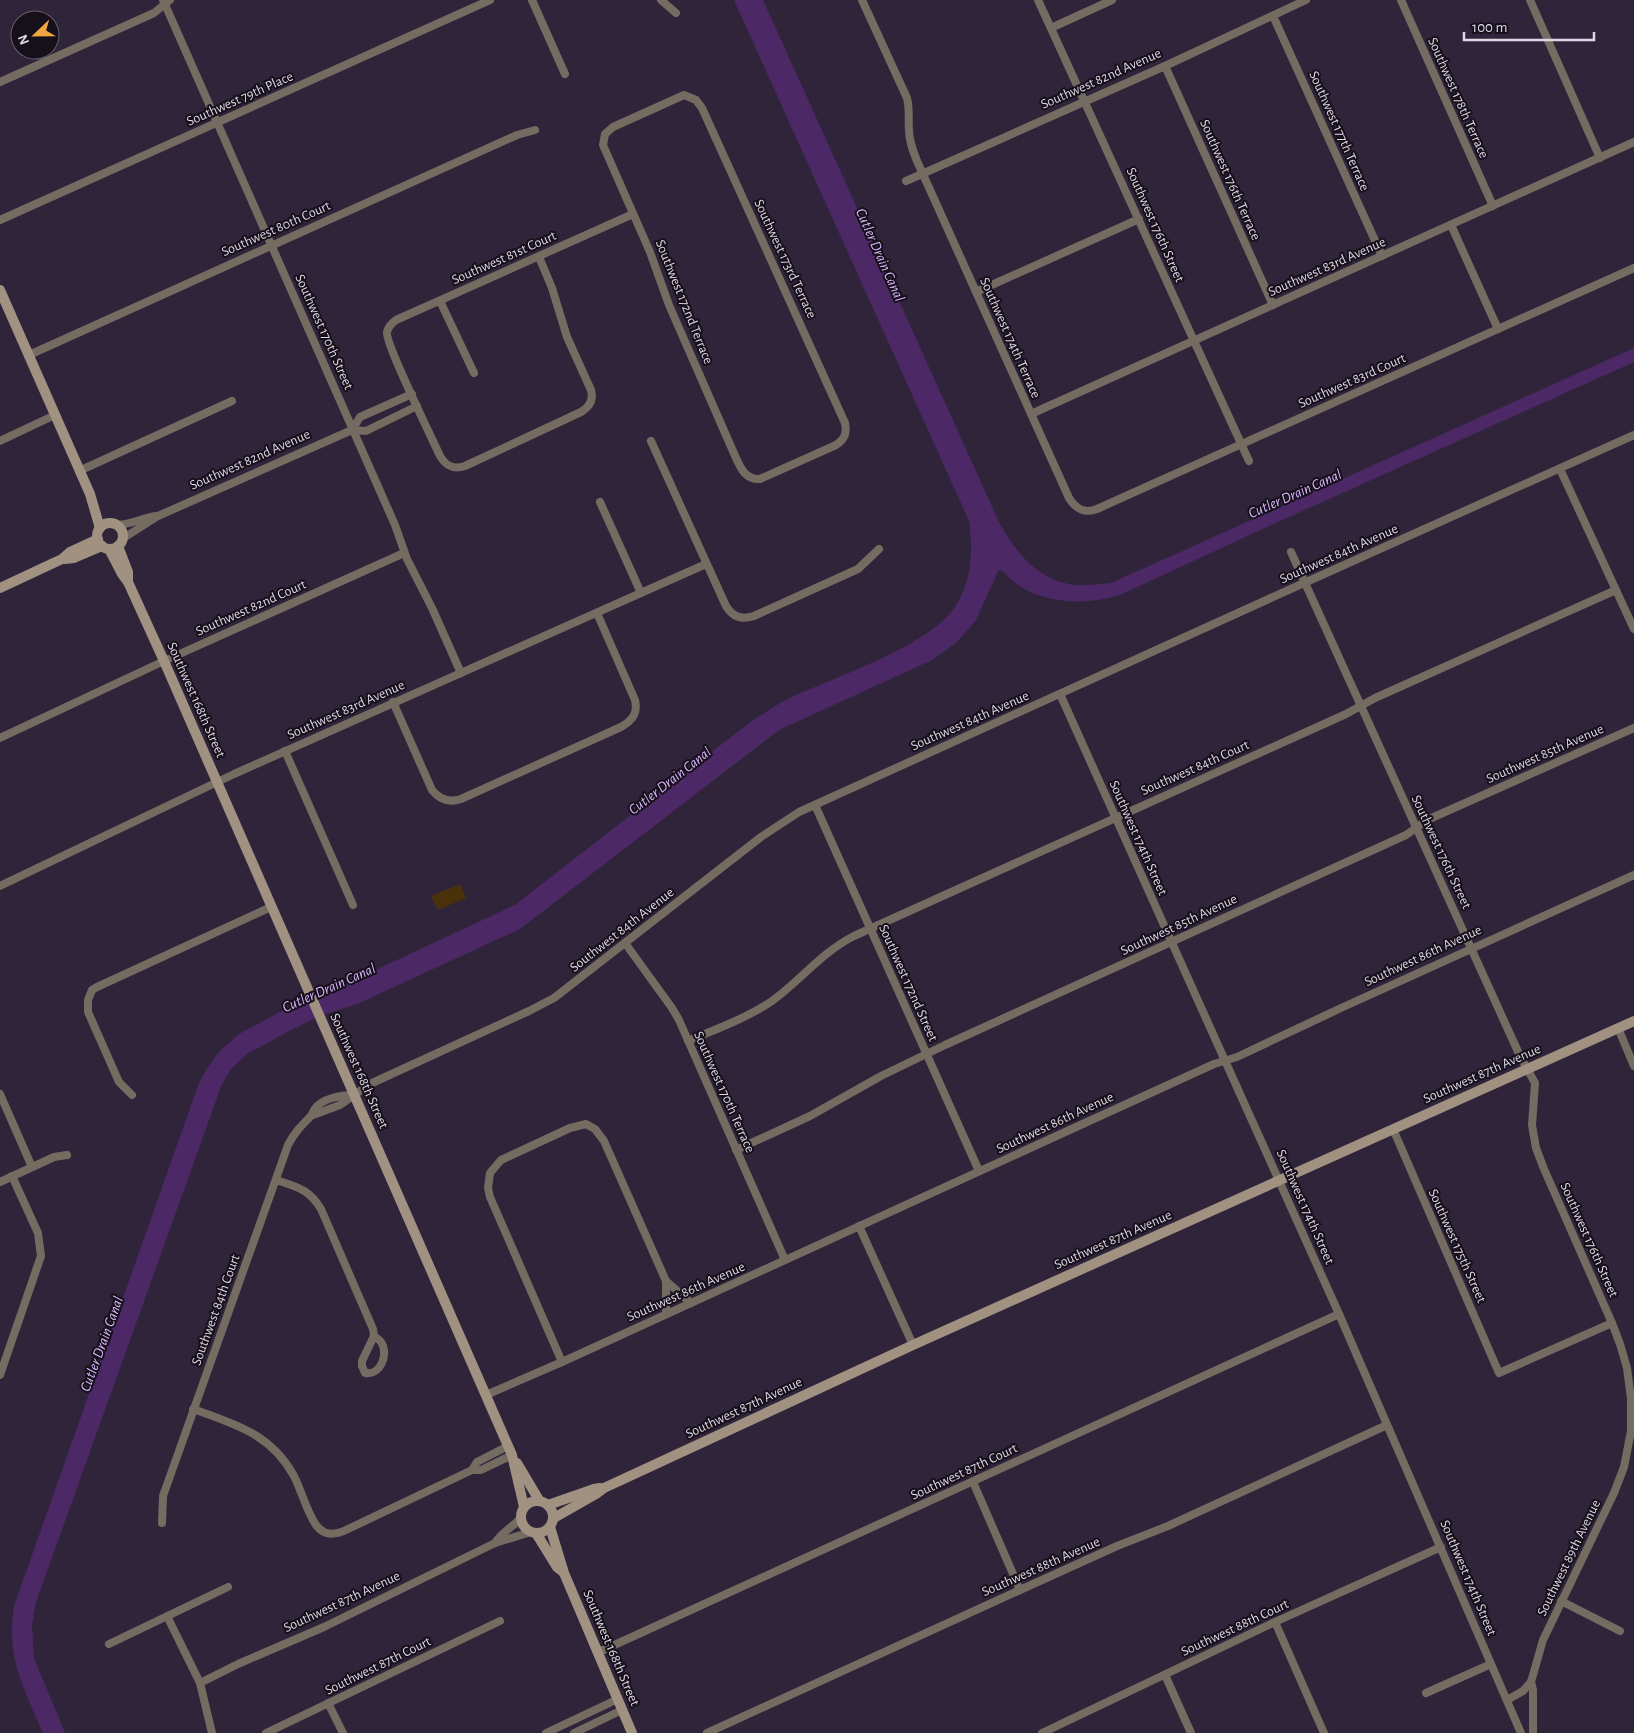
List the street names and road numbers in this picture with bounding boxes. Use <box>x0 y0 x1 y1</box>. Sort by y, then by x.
street label: Southwest 178th Terrace <box>1425 36 1491 160</box>
street label: Southwest 82nd Avenue <box>1039 46 1163 112</box>
street label: Southwest 79th Place <box>185 69 295 129</box>
street label: Southwest 177th Terrace <box>1306 69 1372 193</box>
street label: Southwest 176th Terrace <box>1197 118 1263 242</box>
street label: Southwest 176th Street <box>1123 166 1187 285</box>
street label: Southwest 173rd Terrace <box>751 197 819 321</box>
street label: Southwest 80th Court <box>220 199 333 259</box>
street label: Southwest 81st Court <box>450 228 559 287</box>
street label: Southwest 83rd Avenue <box>1266 235 1388 299</box>
street label: Southwest 172nd Terrace <box>653 238 715 366</box>
street label: Southwest 170th Street <box>292 272 356 392</box>
street label: Southwest 174th Terrace <box>977 276 1043 400</box>
street label: Southwest 83rd Court <box>1296 351 1408 411</box>
street label: Southwest 82nd Avenue <box>188 427 312 493</box>
street label: Southwest 84th Avenue <box>1278 522 1400 586</box>
street label: Southwest 82nd Court <box>194 577 309 639</box>
street label: Southwest 168th Street <box>164 640 228 760</box>
street label: Southwest 83rd Avenue <box>285 678 407 742</box>
street label: Southwest 84th Avenue <box>909 689 1031 753</box>
street label: Southwest 85th Avenue <box>1484 722 1606 786</box>
street label: Southwest 84th Court <box>1139 738 1252 798</box>
street label: Southwest 174th Street <box>1106 779 1170 898</box>
street label: Southwest 176th Street <box>1409 793 1474 912</box>
street label: Southwest 84th Avenue <box>567 885 677 975</box>
street label: Southwest 85th Avenue <box>1119 892 1239 958</box>
street label: Southwest 172nd Street <box>876 922 940 1044</box>
street label: Southwest 86th Avenue <box>1362 923 1484 989</box>
street label: Southwest 168th Street <box>327 1011 391 1131</box>
street label: Southwest 170th Terrace <box>691 1029 757 1155</box>
street label: Southwest 87th Avenue <box>1421 1042 1543 1106</box>
street label: Southwest 86th Avenue <box>994 1090 1116 1156</box>
street label: Southwest 174th Street <box>1273 1148 1337 1267</box>
street label: Southwest 176th Street <box>1557 1181 1621 1300</box>
street label: Southwest 175th Street <box>1426 1187 1489 1306</box>
street label: Southwest 87th Avenue <box>1052 1208 1174 1272</box>
street label: Southwest 84th Court <box>189 1252 243 1367</box>
street label: Southwest 86th Avenue <box>625 1260 747 1324</box>
street label: Southwest 87th Avenue <box>684 1375 804 1441</box>
street label: Southwest 87th Court <box>909 1441 1020 1503</box>
street label: Southwest 89th Avenue <box>1535 1498 1603 1618</box>
street label: Southwest 174th Street <box>1437 1518 1499 1638</box>
street label: Southwest 88th Avenue <box>980 1535 1102 1599</box>
street label: Southwest 87th Avenue <box>282 1569 402 1635</box>
street label: Southwest 168th Street <box>580 1588 642 1709</box>
street label: Southwest 88th Court <box>1179 1597 1291 1659</box>
street label: Southwest 87th Court <box>323 1634 434 1698</box>

